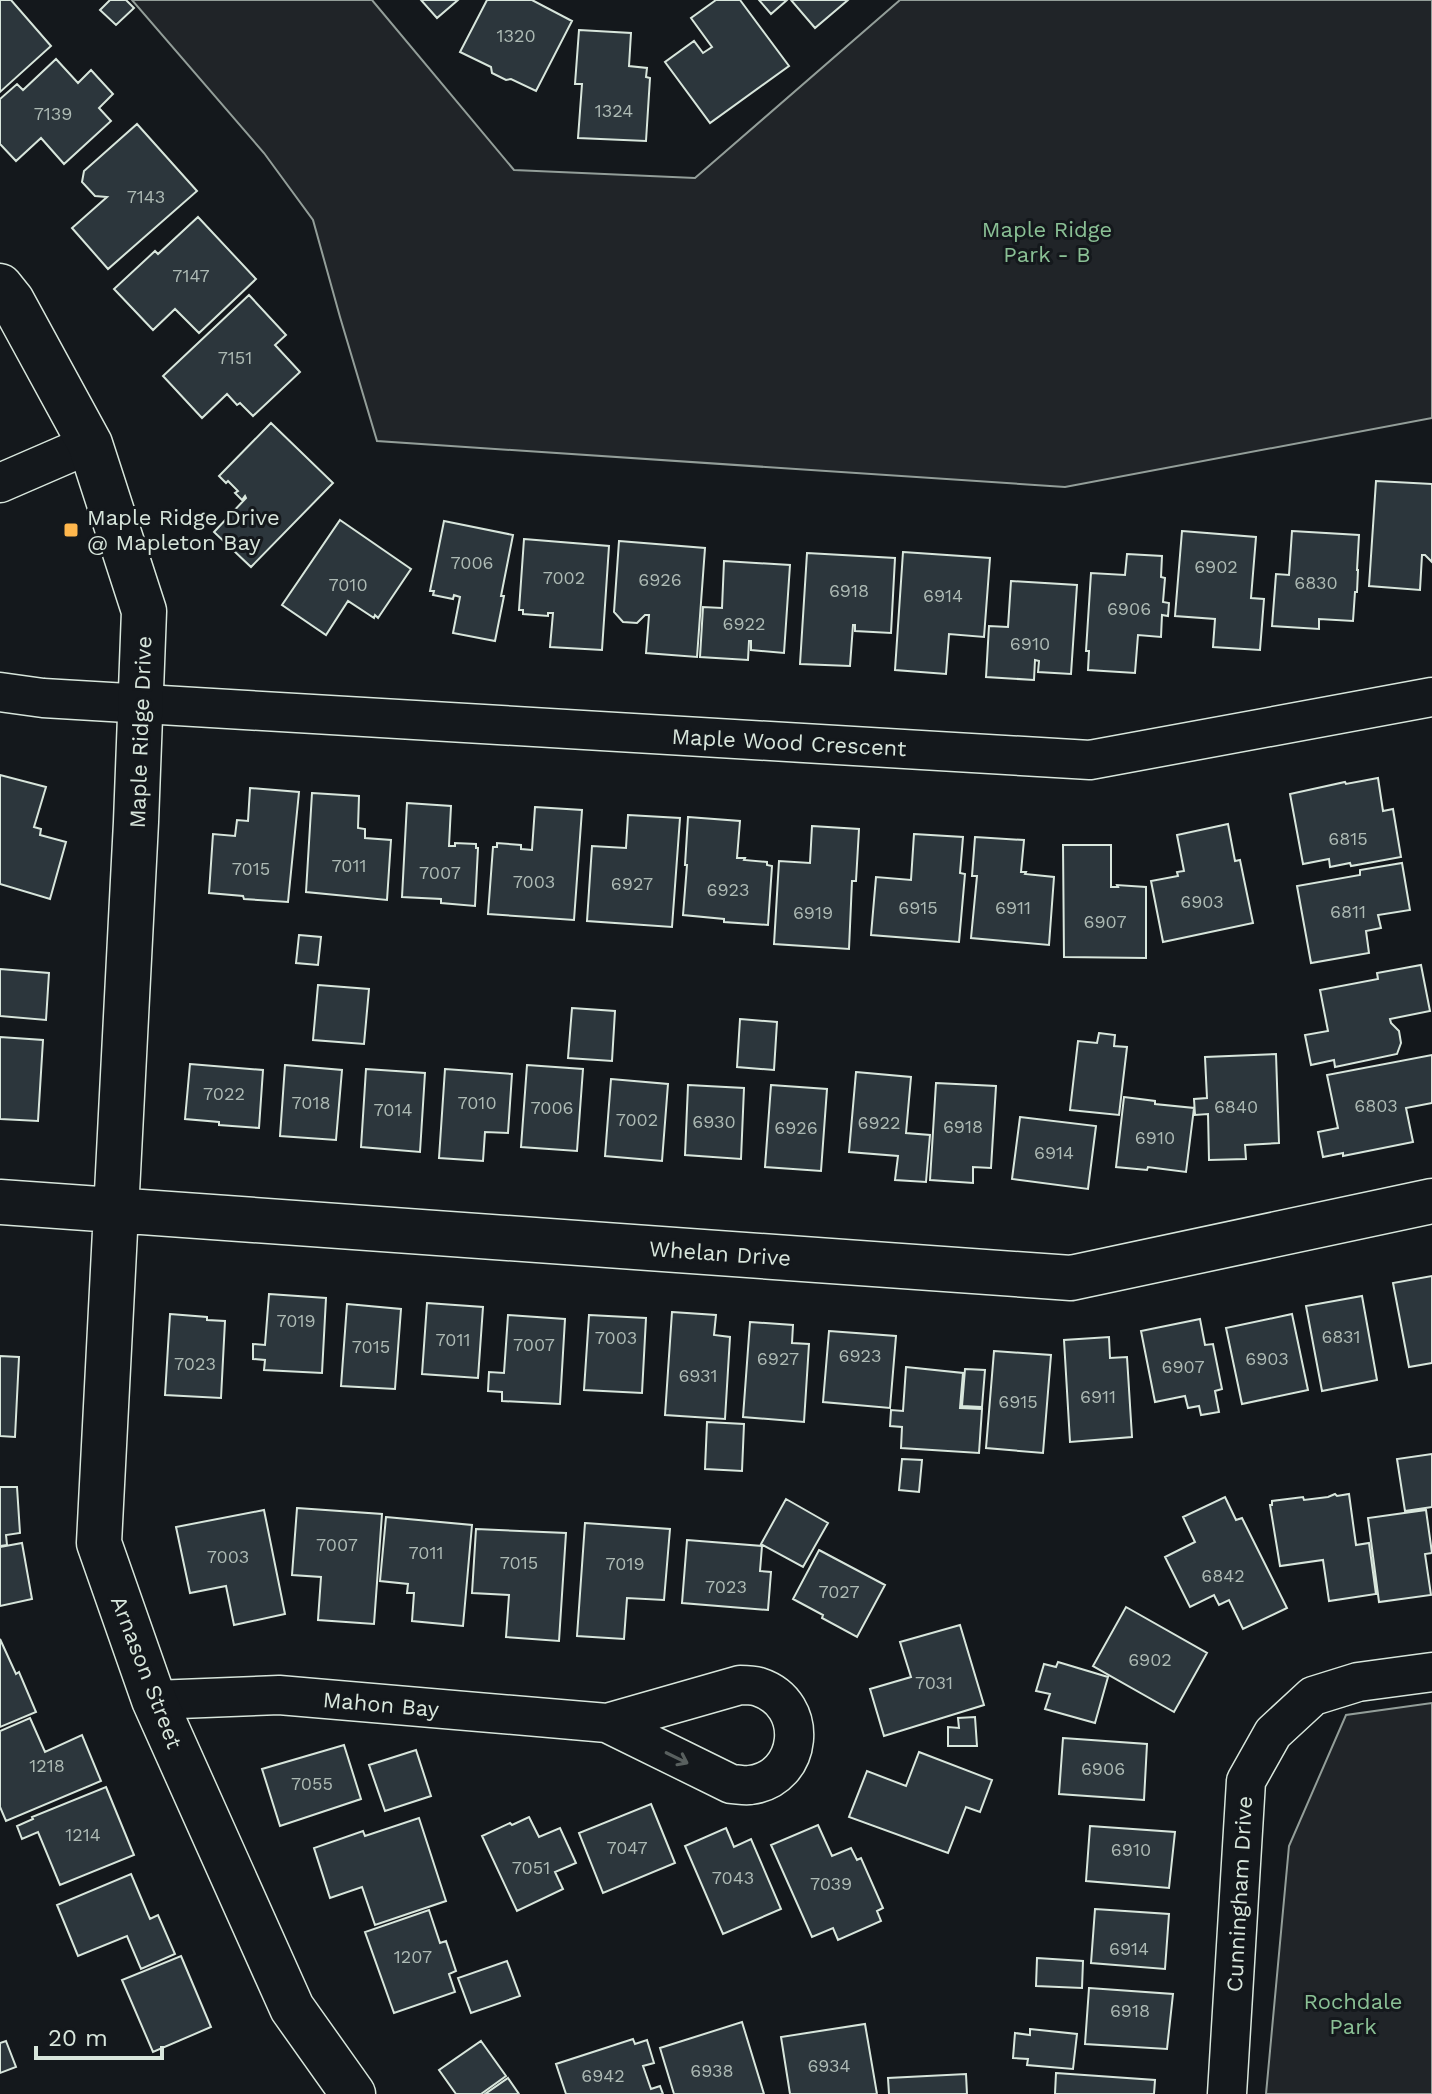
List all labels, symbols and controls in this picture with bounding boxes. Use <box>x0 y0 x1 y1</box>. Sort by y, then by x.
house number: 1320 <box>496 25 536 46</box>
house number: 1324 <box>595 100 633 121</box>
house number: 7139 <box>34 103 72 124</box>
house number: 7143 <box>127 186 165 207</box>
park label: Maple Ridge Park - B <box>982 217 1112 267</box>
house number: 7147 <box>172 265 210 286</box>
house number: 7151 <box>218 347 252 368</box>
place label: Maple Ridge Drive @ Mapleton Bay <box>87 505 280 555</box>
marker: Maple Ridge Drive @ Mapleton Bay <box>62 521 80 539</box>
house number: 7006 <box>450 552 494 573</box>
house number: 6902 <box>1194 556 1238 577</box>
house number: 7002 <box>543 567 585 588</box>
house number: 6926 <box>638 569 682 590</box>
house number: 6830 <box>1294 572 1338 593</box>
house number: 7010 <box>328 574 368 595</box>
house number: 6918 <box>829 580 869 601</box>
house number: 6914 <box>923 585 963 606</box>
house number: 6906 <box>1107 598 1151 619</box>
house number: 6922 <box>722 613 766 634</box>
house number: 6910 <box>1010 633 1050 654</box>
street label: Maple Ridge Drive <box>125 635 156 829</box>
street label: Maple Wood Crescent <box>671 724 907 761</box>
house number: 6815 <box>1328 828 1368 849</box>
house number: 7011 <box>332 855 366 876</box>
house number: 7015 <box>232 858 270 879</box>
house number: 7007 <box>419 862 461 883</box>
house number: 7003 <box>513 871 555 892</box>
house number: 6927 <box>611 873 653 894</box>
house number: 6923 <box>706 879 750 900</box>
house number: 6903 <box>1180 891 1224 912</box>
house number: 6915 <box>898 897 938 918</box>
house number: 6911 <box>995 897 1031 918</box>
house number: 6811 <box>1330 901 1366 922</box>
house number: 6919 <box>793 902 833 923</box>
house number: 6907 <box>1084 911 1126 932</box>
house number: 7022 <box>203 1083 245 1104</box>
house number: 7018 <box>291 1092 331 1113</box>
house number: 7010 <box>457 1092 497 1113</box>
house number: 6803 <box>1354 1095 1398 1116</box>
house number: 6840 <box>1214 1096 1258 1117</box>
house number: 7006 <box>530 1097 574 1118</box>
house number: 7014 <box>374 1099 412 1120</box>
house number: 7002 <box>616 1109 658 1130</box>
house number: 6930 <box>692 1111 736 1132</box>
house number: 6922 <box>857 1112 901 1133</box>
house number: 6918 <box>943 1116 983 1137</box>
house number: 6926 <box>774 1117 818 1138</box>
house number: 6910 <box>1135 1127 1175 1148</box>
house number: 6914 <box>1034 1142 1074 1163</box>
street label: Whelan Drive <box>648 1236 792 1271</box>
house number: 7019 <box>276 1310 316 1331</box>
house number: 6831 <box>1321 1326 1361 1347</box>
house number: 7003 <box>595 1327 637 1348</box>
house number: 7011 <box>436 1329 470 1350</box>
house number: 7007 <box>513 1334 555 1355</box>
house number: 7015 <box>352 1336 390 1357</box>
house number: 6923 <box>838 1345 882 1366</box>
house number: 6927 <box>757 1348 799 1369</box>
house number: 6903 <box>1245 1348 1289 1369</box>
house number: 7023 <box>174 1353 216 1374</box>
house number: 6907 <box>1162 1356 1204 1377</box>
house number: 6931 <box>678 1365 718 1386</box>
house number: 6911 <box>1080 1386 1116 1407</box>
house number: 6915 <box>998 1391 1038 1412</box>
house number: 7007 <box>316 1534 358 1555</box>
house number: 7011 <box>409 1542 443 1563</box>
house number: 7003 <box>207 1546 249 1567</box>
house number: 7015 <box>500 1552 538 1573</box>
house number: 7019 <box>605 1553 645 1574</box>
house number: 6842 <box>1201 1565 1245 1586</box>
house number: 7023 <box>705 1576 747 1597</box>
house number: 7027 <box>818 1581 860 1602</box>
street label: Arnason Street <box>106 1592 187 1752</box>
house number: 6902 <box>1128 1649 1172 1670</box>
house number: 7031 <box>915 1672 953 1693</box>
street label: Mahon Bay <box>322 1687 441 1722</box>
one-way arrow <box>665 1750 689 1766</box>
house number: 1218 <box>29 1755 65 1776</box>
house number: 6906 <box>1081 1758 1125 1779</box>
house number: 7055 <box>291 1773 333 1794</box>
street label: Cunningham Drive <box>1222 1795 1257 1993</box>
house number: 1214 <box>65 1824 101 1845</box>
house number: 7047 <box>606 1837 648 1858</box>
house number: 6910 <box>1111 1839 1151 1860</box>
house number: 7051 <box>512 1857 550 1878</box>
house number: 7043 <box>712 1867 754 1888</box>
house number: 7039 <box>810 1873 852 1894</box>
house number: 6914 <box>1109 1938 1149 1959</box>
house number: 1207 <box>394 1946 432 1967</box>
park label: Rochdale Park <box>1303 1989 1403 2039</box>
house number: 6918 <box>1110 2000 1150 2021</box>
scale bar <box>36 2010 162 2060</box>
text: 20 m <box>48 2024 108 2052</box>
house number: 6934 <box>807 2055 851 2076</box>
house number: 6938 <box>690 2060 734 2081</box>
house number: 6942 <box>581 2065 625 2086</box>

